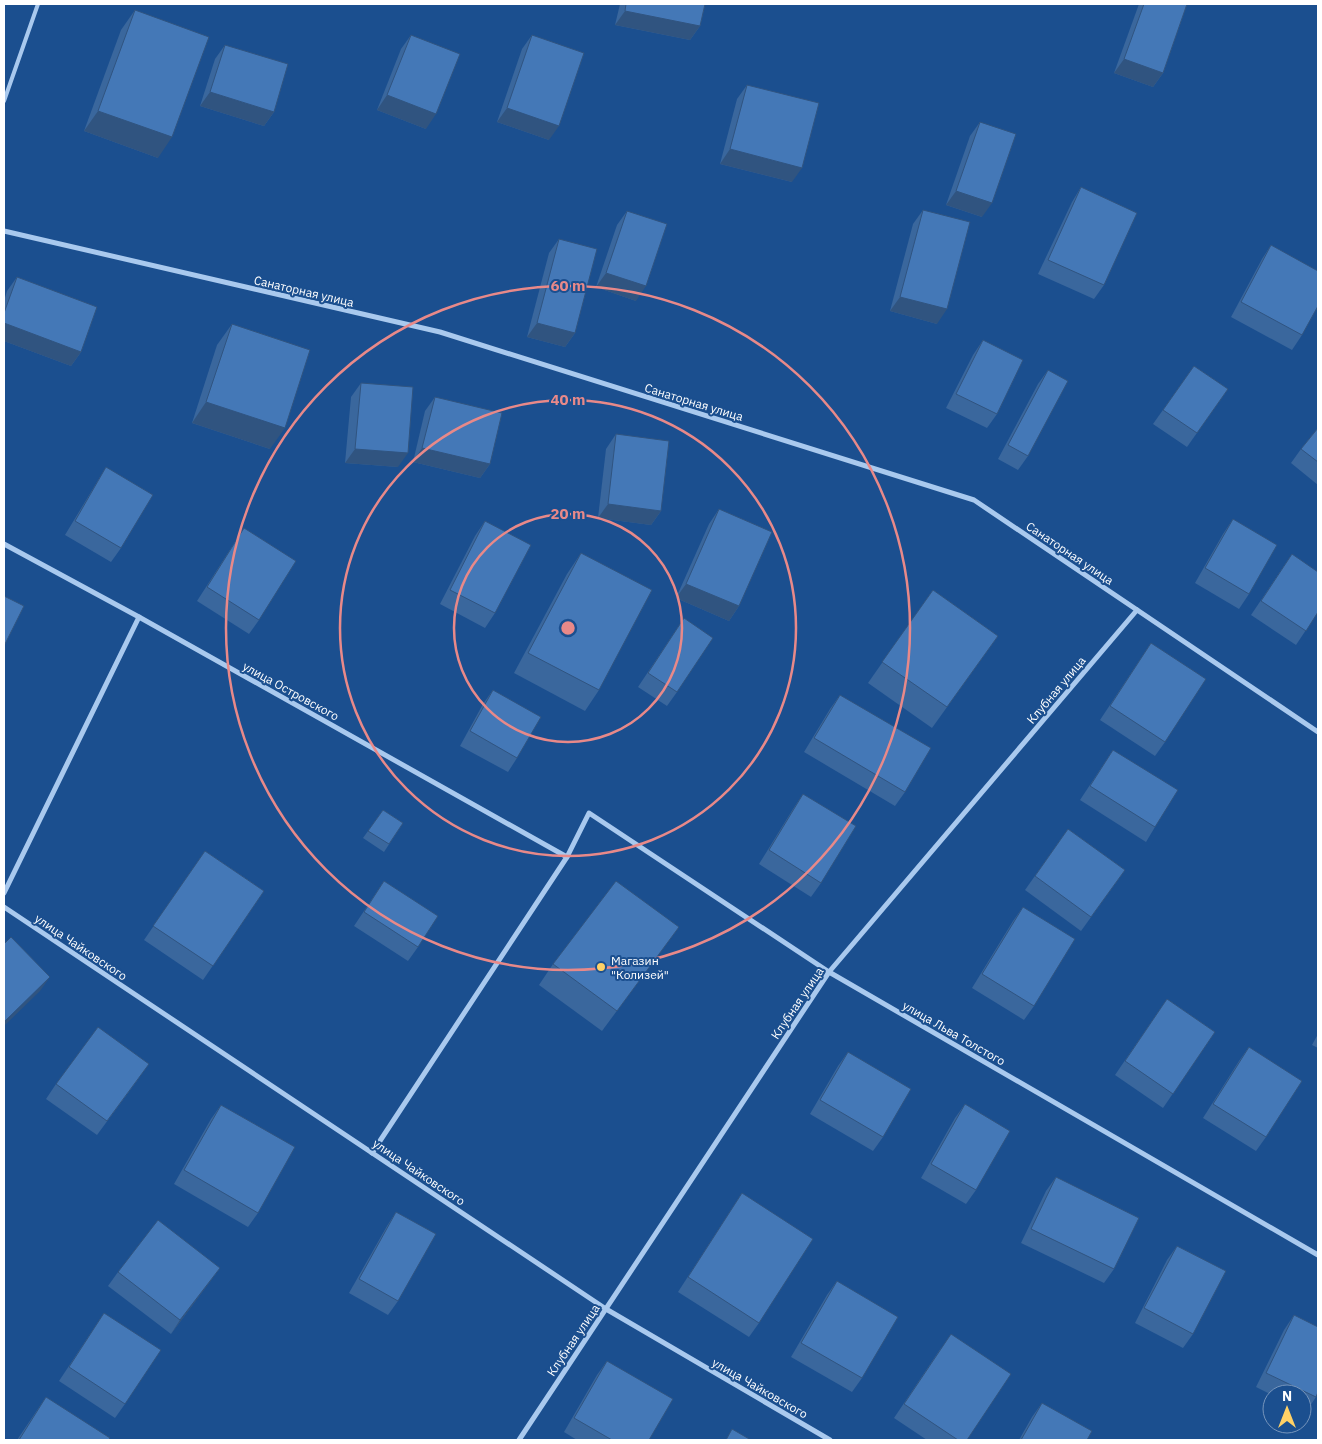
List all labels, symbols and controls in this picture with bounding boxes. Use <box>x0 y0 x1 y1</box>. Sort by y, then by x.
street label: Санаторная улица <box>252 272 356 310</box>
text: 60 m <box>551 276 585 295</box>
street label: Санаторная улица <box>643 380 746 424</box>
text: 40 m <box>551 390 585 409</box>
text: 20 m <box>551 504 585 523</box>
street label: Санаторная улица <box>1023 518 1117 588</box>
centre of rings <box>559 619 577 637</box>
street label: Клубная улица <box>1023 653 1089 727</box>
street label: улица Островского <box>240 658 342 724</box>
street label: улица Чайковского <box>32 911 130 984</box>
place label: Магазин "Колизей" <box>611 953 669 982</box>
marker: Магазин "Колизей" <box>595 961 607 973</box>
street label: Клубная улица <box>767 964 827 1042</box>
street label: улица Льва Толстого <box>900 998 1008 1069</box>
street label: улица Чайковского <box>370 1136 468 1209</box>
street label: Клубная улица <box>543 1301 603 1379</box>
street label: улица Чайковского <box>709 1355 811 1422</box>
north arrow <box>1262 1384 1312 1434</box>
text: N <box>1282 1387 1292 1405</box>

